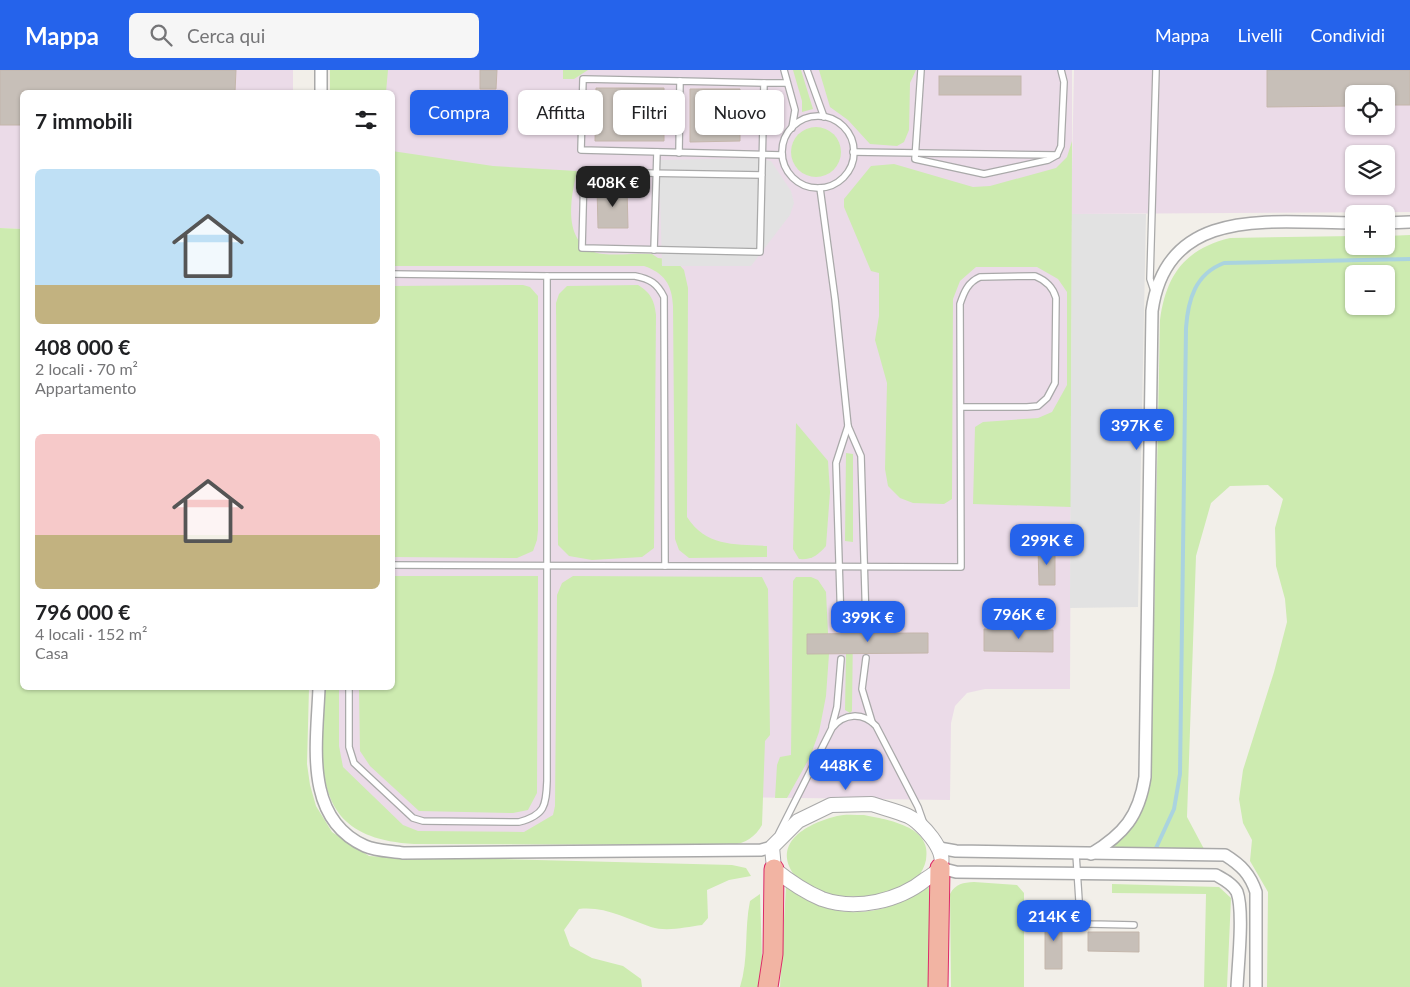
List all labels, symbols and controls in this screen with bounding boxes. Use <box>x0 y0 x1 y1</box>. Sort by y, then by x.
search box <box>129 13 479 58</box>
text: Mappa <box>25 21 99 50</box>
icon: search <box>147 21 175 49</box>
text: Cerca qui <box>187 24 265 47</box>
text: Mappa <box>1155 24 1210 46</box>
text: Livelli <box>1238 24 1282 46</box>
text: Condividi <box>1310 24 1385 46</box>
map controls <box>1345 85 1395 315</box>
button: locate <box>1345 85 1395 135</box>
chip: Compra <box>410 90 508 135</box>
chip: Affitta <box>518 90 603 135</box>
chip: Filtri <box>613 90 685 135</box>
chip: Nuovo <box>695 90 784 135</box>
icon: filters <box>352 106 380 134</box>
text: 7 immobili <box>35 108 133 133</box>
button: layers <box>1345 145 1395 195</box>
pin: 408K € <box>572 166 654 208</box>
text: 408K € <box>587 172 639 191</box>
icon: home <box>163 201 253 291</box>
button: + <box>1345 205 1395 255</box>
button: − <box>1345 265 1395 315</box>
text: 408 000 € <box>35 334 130 359</box>
text: 2 locali · 70 m² <box>35 359 138 378</box>
text: Appartamento <box>35 378 136 397</box>
pin: 397K € <box>1096 408 1178 451</box>
text: 397K € <box>1111 415 1163 434</box>
icon: home <box>163 466 253 556</box>
pin: 299K € <box>1006 524 1088 566</box>
text: 299K € <box>1021 530 1073 549</box>
pin: 796K € <box>978 598 1060 640</box>
text: 796 000 € <box>35 599 130 624</box>
pin: 399K € <box>827 600 909 643</box>
text: 796K € <box>993 604 1045 623</box>
text: 399K € <box>842 607 894 626</box>
text: 4 locali · 152 m² <box>35 624 147 643</box>
text: Casa <box>35 643 69 662</box>
pin: 448K € <box>805 748 887 791</box>
text: 448K € <box>820 755 872 774</box>
pin: 214K € <box>1013 900 1095 942</box>
text: 214K € <box>1028 906 1080 925</box>

